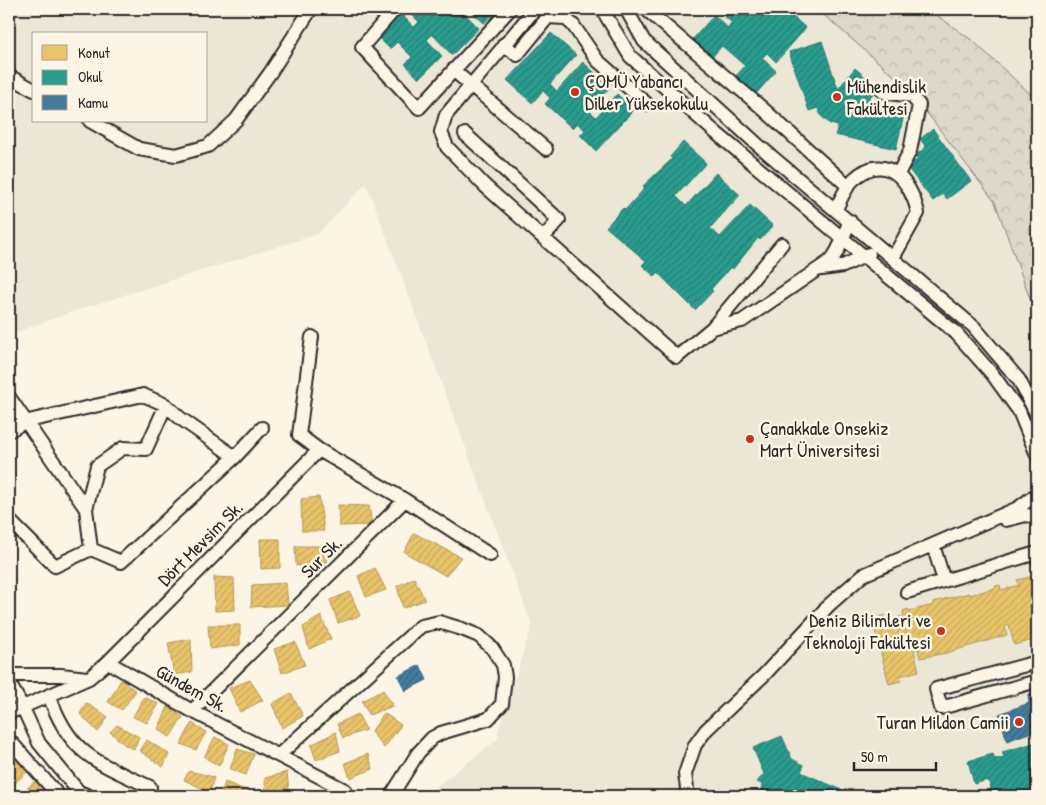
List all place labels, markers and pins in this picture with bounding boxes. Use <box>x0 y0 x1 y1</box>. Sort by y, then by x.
place label: ÇOMÜ Yabancı Diller Yüksekokulu <box>585 68 709 116</box>
place label: Mühendislik Fakültesi <box>846 73 926 121</box>
marker: ÇOMÜ Yabancı Diller Yüksekokulu <box>569 86 581 98</box>
marker: Mühendislik Fakültesi <box>831 91 843 103</box>
place label: Çanakkale Onsekiz Mart Üniversitesi <box>760 415 888 463</box>
marker: Çanakkale Onsekiz Mart Üniversitesi <box>744 433 756 445</box>
place label: Deniz Bilimleri ve Teknoloji Fakültesi <box>804 607 931 655</box>
marker: Deniz Bilimleri ve Teknoloji Fakültesi <box>935 625 947 637</box>
place label: Turan Mildon Camii <box>877 709 1009 735</box>
marker: Turan Mildon Camii <box>1013 716 1025 728</box>

